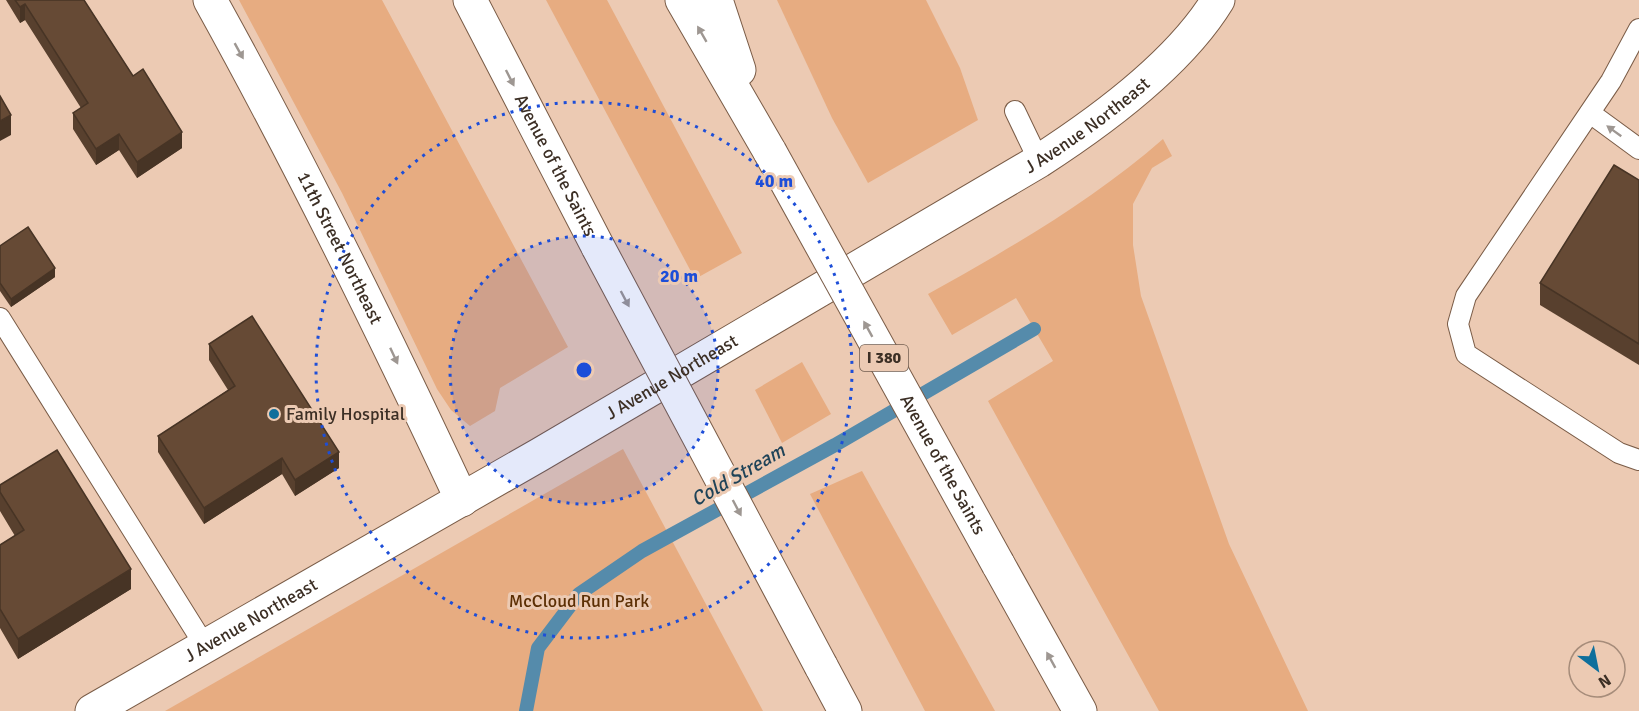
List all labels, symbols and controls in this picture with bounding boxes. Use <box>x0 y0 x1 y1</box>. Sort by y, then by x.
one-way arrow <box>697 25 707 42</box>
one-way arrow <box>233 43 244 59</box>
one-way arrow <box>506 69 515 86</box>
street label: J Avenue Northeast <box>1021 73 1154 178</box>
street label: Avenue of the Saints <box>510 90 601 240</box>
one-way arrow <box>1607 125 1623 137</box>
street label: 11th Street Northeast <box>293 168 387 328</box>
text: 40 m <box>755 170 793 192</box>
text: 20 m <box>660 265 698 287</box>
one-way arrow <box>621 290 630 307</box>
one-way arrow <box>863 321 873 338</box>
street label: J Avenue Northeast <box>602 330 742 424</box>
road number: I 380 <box>860 345 908 371</box>
one-way arrow <box>390 347 399 364</box>
centre of rings <box>574 360 594 380</box>
street label: Avenue of the Saints <box>895 390 990 538</box>
place label: Family Hospital <box>286 403 405 425</box>
marker: Family Hospital <box>267 407 281 421</box>
water label: Cold Stream <box>687 438 790 512</box>
one-way arrow <box>732 500 742 517</box>
street label: J Avenue Northeast <box>180 573 321 667</box>
park label: McCloud Run Park <box>509 590 649 612</box>
north arrow <box>1567 639 1627 699</box>
one-way arrow <box>1046 651 1056 668</box>
text: N <box>1594 669 1614 692</box>

